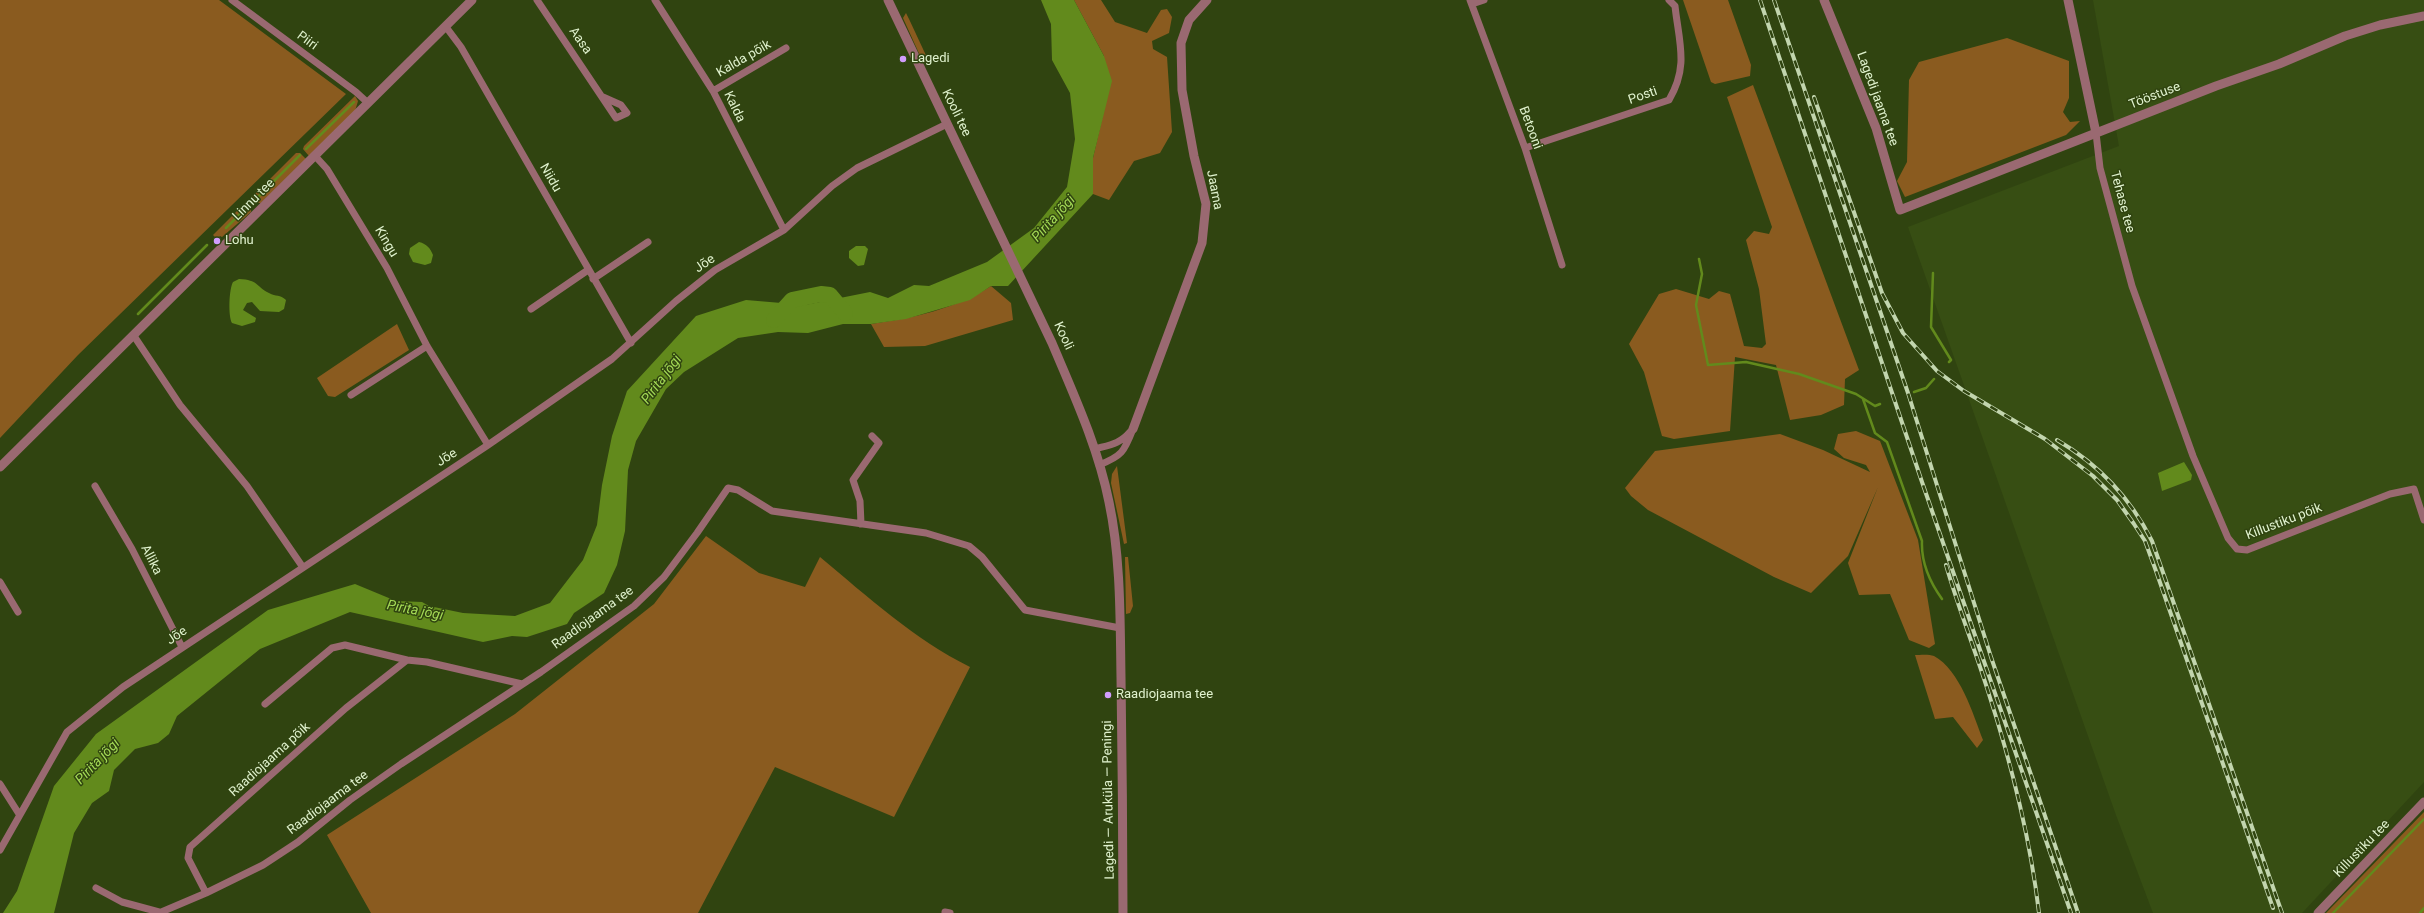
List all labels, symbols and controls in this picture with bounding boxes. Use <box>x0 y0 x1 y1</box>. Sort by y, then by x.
street label: Aasa <box>565 25 595 57</box>
street label: Piiri <box>293 28 321 54</box>
street label: Kalda põik <box>714 37 774 81</box>
street label: Lagedi jaama tee <box>1853 50 1901 148</box>
place label: Lagedi <box>911 51 950 67</box>
marker: Lagedi <box>898 54 908 64</box>
street label: Tööstuse <box>2127 79 2183 113</box>
street label: Posti <box>1626 84 1660 108</box>
street label: Kooli tee <box>938 87 974 139</box>
street label: Kalda <box>720 89 748 125</box>
street label: Betooni <box>1515 105 1545 151</box>
street label: Niidu <box>536 161 564 195</box>
street label: Jaama <box>1203 169 1225 211</box>
street label: Tehase tee <box>2106 169 2138 235</box>
street label: Linnu tee <box>230 176 278 224</box>
water label: Pirita jõgi <box>1029 192 1079 246</box>
street label: Kingu <box>371 224 401 260</box>
place label: Lohu <box>225 233 254 249</box>
marker: Lohu <box>212 236 222 246</box>
street label: Jõe <box>692 251 718 277</box>
street label: Kooli <box>1050 320 1076 352</box>
water label: Pirita jõgi <box>638 352 686 408</box>
street label: Jõe <box>434 446 460 470</box>
street label: Killustiku põik <box>2244 500 2324 544</box>
street label: Allika <box>137 542 165 578</box>
street label: Raadiojaama tee <box>549 583 637 653</box>
water label: Pirita jõgi <box>385 597 445 625</box>
street label: Jõe <box>164 624 190 648</box>
place label: Raadiojaama tee <box>1116 687 1213 703</box>
marker: Raadiojaama tee <box>1103 690 1113 700</box>
street label: Raadiojaama põik <box>226 720 314 800</box>
street label: Lagedi — Aruküla — Peningi <box>1100 720 1118 880</box>
water label: Pirita jõgi <box>72 736 124 788</box>
street label: Raadiojaama tee <box>285 768 371 838</box>
street label: Killustiku tee <box>2331 817 2393 881</box>

